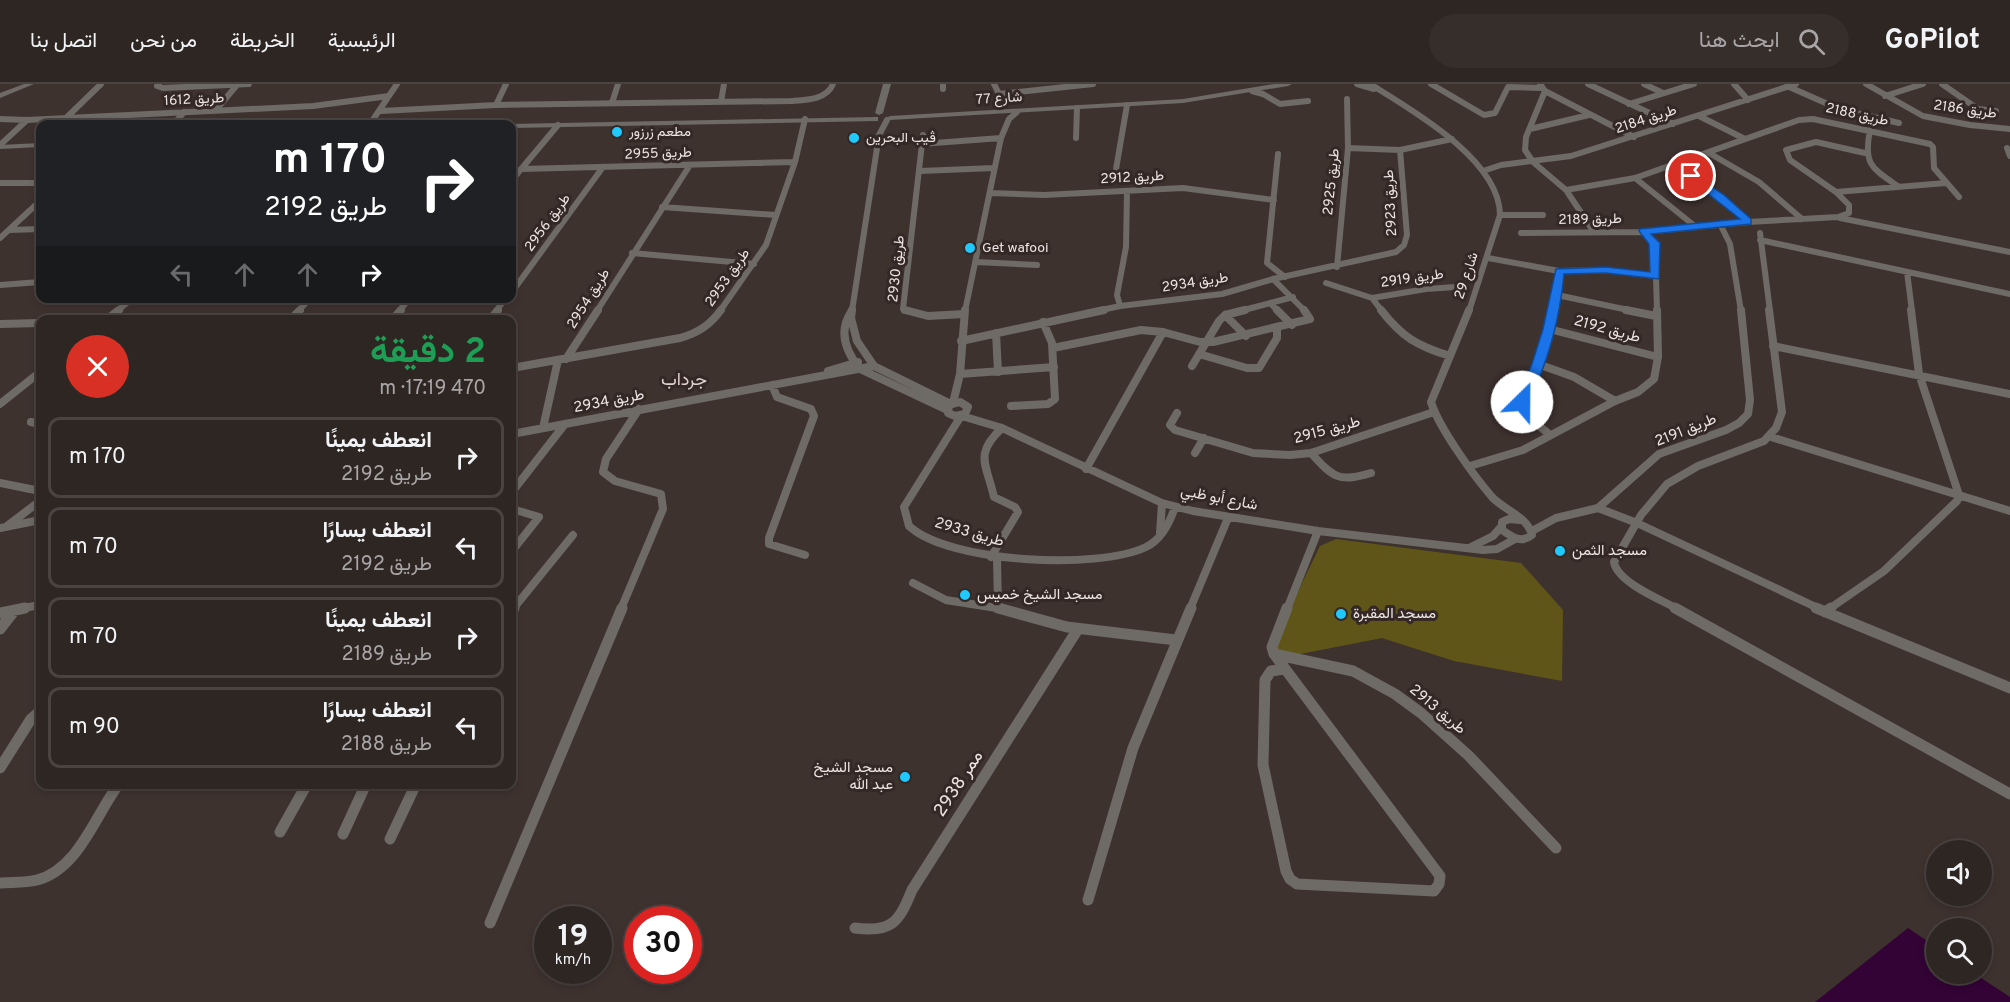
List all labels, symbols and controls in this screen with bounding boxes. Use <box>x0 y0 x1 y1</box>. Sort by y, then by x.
search box <box>1429 14 1849 68</box>
text: GoPilot <box>1885 23 1980 59</box>
icon: search <box>1795 25 1828 58</box>
text: اتصل بنا <box>30 28 97 55</box>
text: من نحن <box>130 28 197 55</box>
text: الخريطة <box>230 28 295 55</box>
text: الرئيسية <box>328 28 396 55</box>
text: ابحث هنا <box>1699 28 1780 55</box>
street label: شارع 77 <box>975 89 1023 110</box>
street label: طريق 1612 <box>163 90 225 110</box>
street label: طريق 2186 <box>1932 97 1998 123</box>
street label: طريق 2188 <box>1824 100 1890 130</box>
street label: طريق 2184 <box>1613 102 1679 138</box>
place label: مطعم زرزور <box>628 124 691 141</box>
marker: مطعم زرزور <box>610 125 624 139</box>
place label: ڤيب البحرين <box>866 130 936 147</box>
marker: ڤيب البحرين <box>847 131 861 145</box>
text: 170 m <box>273 135 387 188</box>
icon: right <box>408 144 486 222</box>
street label: طريق 2955 <box>624 144 692 164</box>
street label: طريق 2925 <box>1320 148 1344 216</box>
pin <box>1665 150 1716 201</box>
icon: arrive <box>1674 159 1707 192</box>
street label: طريق 2912 <box>1100 168 1164 188</box>
street label: طريق 2923 <box>1381 169 1401 237</box>
text: طريق 2192 <box>264 191 387 225</box>
street label: طريق 2956 <box>521 191 575 255</box>
street label: طريق 2189 <box>1558 211 1622 229</box>
street label: طريق 2930 <box>885 235 909 303</box>
place label: Get wafooi <box>982 240 1049 257</box>
marker: Get wafooi <box>963 241 977 255</box>
street label: طريق 2953 <box>702 246 754 310</box>
street label: شارع 29 <box>1451 250 1484 302</box>
icon: left <box>165 258 198 291</box>
icon: ahead <box>228 258 261 291</box>
icon: ahead <box>291 258 324 291</box>
icon: right <box>354 258 387 291</box>
street label: طريق 2954 <box>564 266 614 332</box>
street label: طريق 2919 <box>1379 266 1445 292</box>
street label: طريق 2934 <box>1161 269 1229 297</box>
street label: طريق 2192 <box>1572 312 1643 348</box>
text: 2 دقيقة <box>370 330 486 376</box>
button: close <box>66 335 129 398</box>
district label: جرداب <box>661 369 707 392</box>
position arrow <box>1490 370 1554 434</box>
text: 470 m · 17:19 <box>379 376 486 402</box>
street label: طريق 2934 <box>572 386 646 418</box>
street label: طريق 2191 <box>1652 410 1720 452</box>
street label: طريق 2915 <box>1292 413 1363 449</box>
text: انعطف يمينًا <box>325 428 432 455</box>
icon: right <box>450 441 483 474</box>
text: 170 m <box>69 444 126 471</box>
text: طريق 2192 <box>341 462 432 488</box>
street label: شارع أبو ظبي <box>1179 482 1259 518</box>
street label: طريق 2933 <box>932 514 1006 552</box>
text: انعطف يسارًا <box>322 518 432 545</box>
icon: left <box>450 531 483 564</box>
text: 70 m <box>69 534 118 561</box>
place label: مسجد الثمن <box>1572 542 1647 561</box>
marker: مسجد الثمن <box>1553 544 1567 558</box>
text: طريق 2192 <box>341 552 432 578</box>
place label: مسجد الشيخ خميس <box>977 586 1103 605</box>
marker: مسجد الشيخ خميس <box>958 588 972 602</box>
place label: مسجد المقبرة <box>1353 605 1436 624</box>
marker: مسجد المقبرة <box>1334 607 1348 621</box>
text: انعطف يمينًا <box>325 608 432 635</box>
icon: right <box>450 621 483 654</box>
text: 70 m <box>69 624 118 651</box>
text: طريق 2189 <box>341 642 432 668</box>
street label: طريق 2913 <box>1405 681 1469 739</box>
text: انعطف يسارًا <box>322 698 432 725</box>
icon: left <box>450 711 483 744</box>
text: 90 m <box>69 714 120 741</box>
text: طريق 2188 <box>341 732 432 758</box>
street label: ممر 2938 <box>929 746 989 822</box>
place label: مسجد الشيخ عبد الله <box>814 759 893 795</box>
marker: مسجد الشيخ عبد الله <box>898 770 912 784</box>
map controls <box>1926 840 1992 984</box>
button: sound <box>1926 840 1992 906</box>
speed limit sign: 30 <box>624 906 702 984</box>
button: search <box>1926 918 1992 984</box>
text: 19 <box>558 919 588 956</box>
text: km/h <box>555 951 591 970</box>

